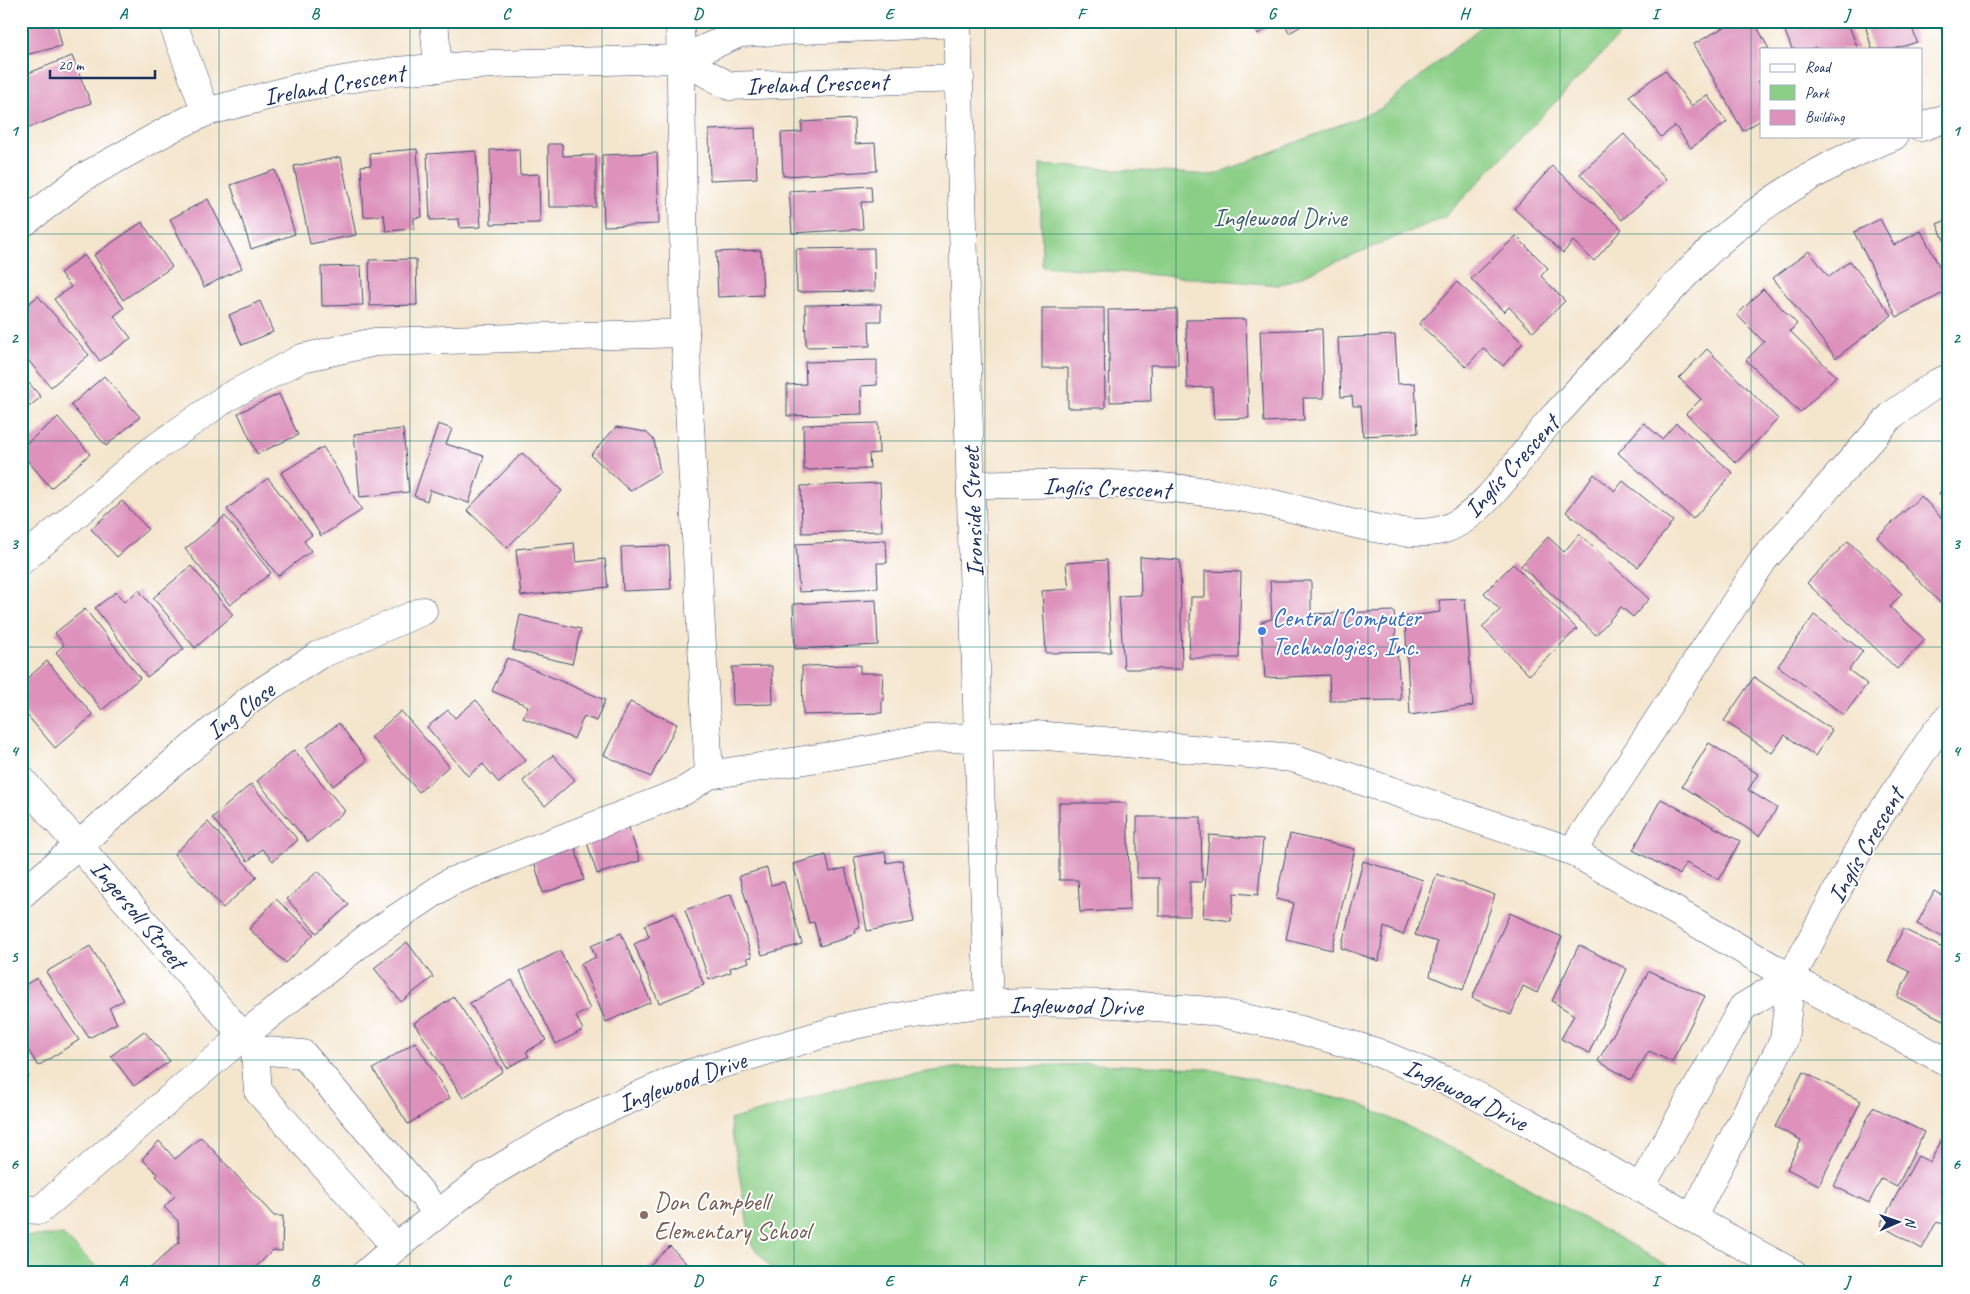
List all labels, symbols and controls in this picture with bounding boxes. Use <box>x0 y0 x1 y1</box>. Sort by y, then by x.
text: A <box>119 4 129 24</box>
text: B <box>311 4 321 24</box>
text: C <box>502 4 512 24</box>
text: D <box>693 4 704 24</box>
text: E <box>885 4 896 24</box>
text: F <box>1077 4 1088 24</box>
text: G <box>1268 4 1278 24</box>
text: H <box>1459 4 1471 24</box>
text: I <box>1652 4 1662 24</box>
text: J <box>1843 4 1852 24</box>
scale bar <box>50 48 155 80</box>
legend <box>1760 48 1922 138</box>
text: 20 m <box>58 56 85 75</box>
street label: Ireland Crescent <box>261 56 411 113</box>
text: Road <box>1805 58 1832 77</box>
street label: Ireland Crescent <box>745 65 892 102</box>
text: Park <box>1805 84 1830 103</box>
text: Building <box>1805 108 1845 127</box>
text: 1 <box>10 121 19 141</box>
text: 1 <box>1952 121 1961 141</box>
park label: Inglewood Drive <box>1213 202 1349 234</box>
text: 2 <box>10 328 19 348</box>
text: 2 <box>1952 328 1961 348</box>
street label: Inglis Crescent <box>1457 406 1569 525</box>
street label: Ironside Street <box>955 444 991 577</box>
street label: Inglis Crescent <box>1043 470 1175 506</box>
text: 3 <box>10 534 19 554</box>
text: 3 <box>1952 534 1961 554</box>
place label: Central Computer Technologies, Inc. <box>1272 602 1423 663</box>
marker: Central Computer Technologies, Inc. <box>1256 625 1268 637</box>
street label: Ing Close <box>200 674 283 747</box>
text: 4 <box>10 741 19 761</box>
text: 4 <box>1952 741 1961 761</box>
street label: Inglis Crescent <box>1820 779 1913 909</box>
street label: Ingersoll Street <box>83 853 196 979</box>
text: 5 <box>11 947 20 967</box>
text: 5 <box>1953 947 1962 967</box>
street label: Inglewood Drive <box>1009 989 1145 1023</box>
street label: Inglewood Drive <box>614 1043 752 1120</box>
street label: Inglewood Drive <box>1399 1051 1534 1139</box>
text: 6 <box>10 1154 19 1174</box>
text: 6 <box>1952 1154 1961 1174</box>
place label: Don Campbell Elementary School <box>654 1186 815 1247</box>
north arrow <box>1872 1196 1922 1246</box>
marker: Don Campbell Elementary School <box>638 1209 650 1221</box>
text: N <box>1902 1217 1919 1229</box>
text: A <box>119 1271 129 1291</box>
text: B <box>311 1271 321 1291</box>
text: C <box>502 1271 512 1291</box>
text: D <box>693 1271 704 1291</box>
text: E <box>885 1271 896 1291</box>
text: F <box>1077 1271 1088 1291</box>
text: G <box>1268 1271 1278 1291</box>
text: H <box>1459 1271 1471 1291</box>
text: I <box>1652 1271 1662 1291</box>
text: J <box>1843 1271 1852 1291</box>

